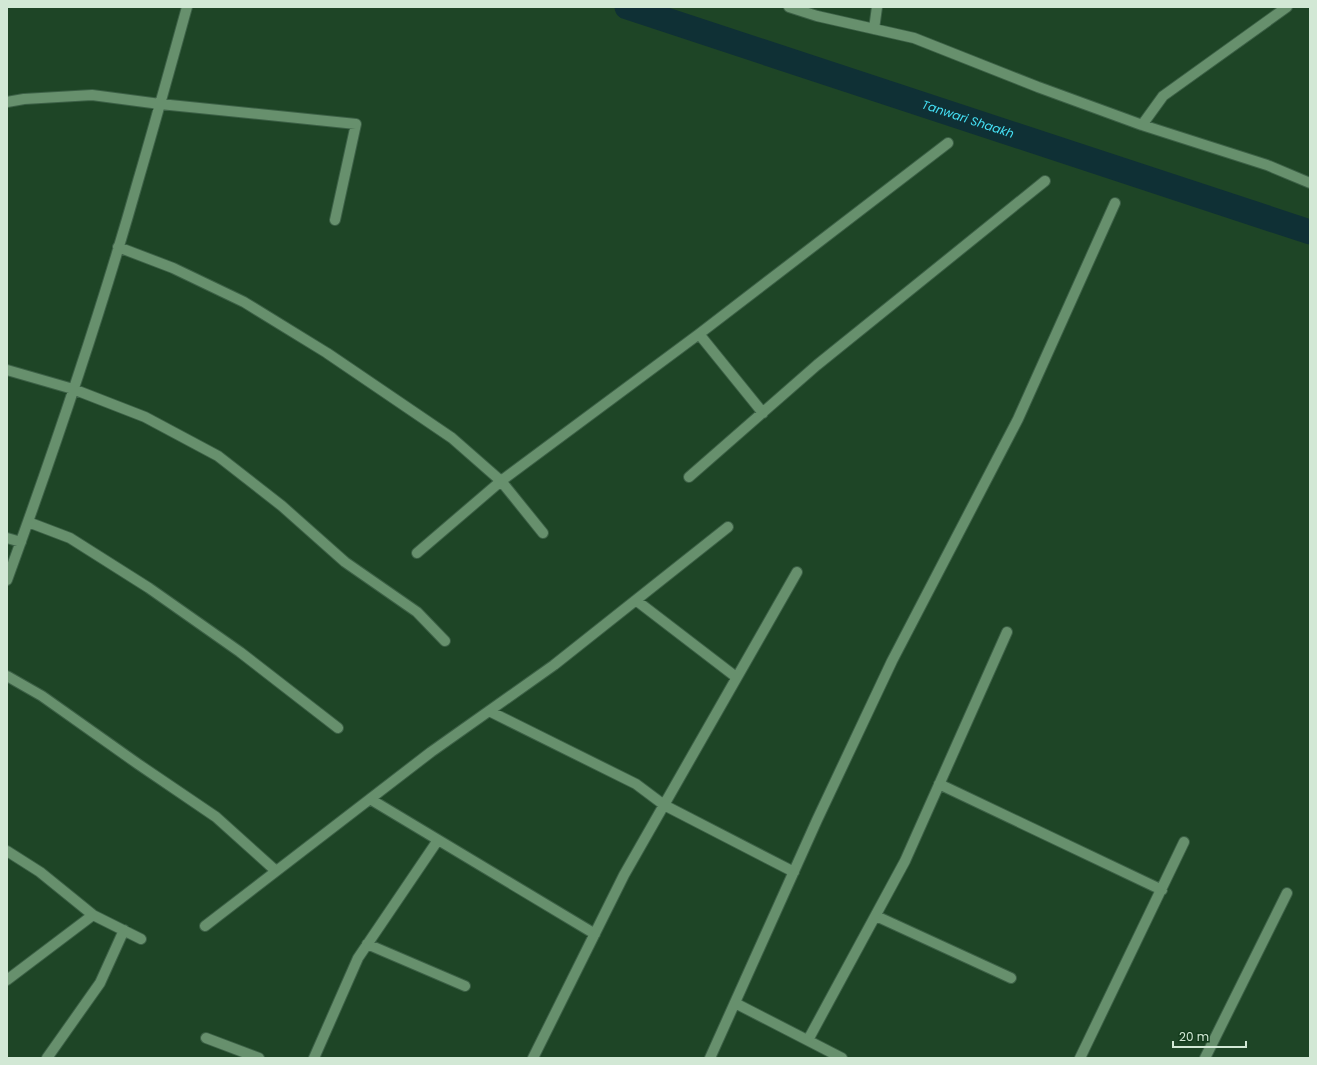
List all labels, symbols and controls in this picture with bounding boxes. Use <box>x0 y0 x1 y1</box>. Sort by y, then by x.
water label: Tanwari Shaakh <box>920 96 1016 142</box>
scale bar <box>1173 1023 1246 1049</box>
text: 20 m <box>1179 1028 1209 1045</box>

